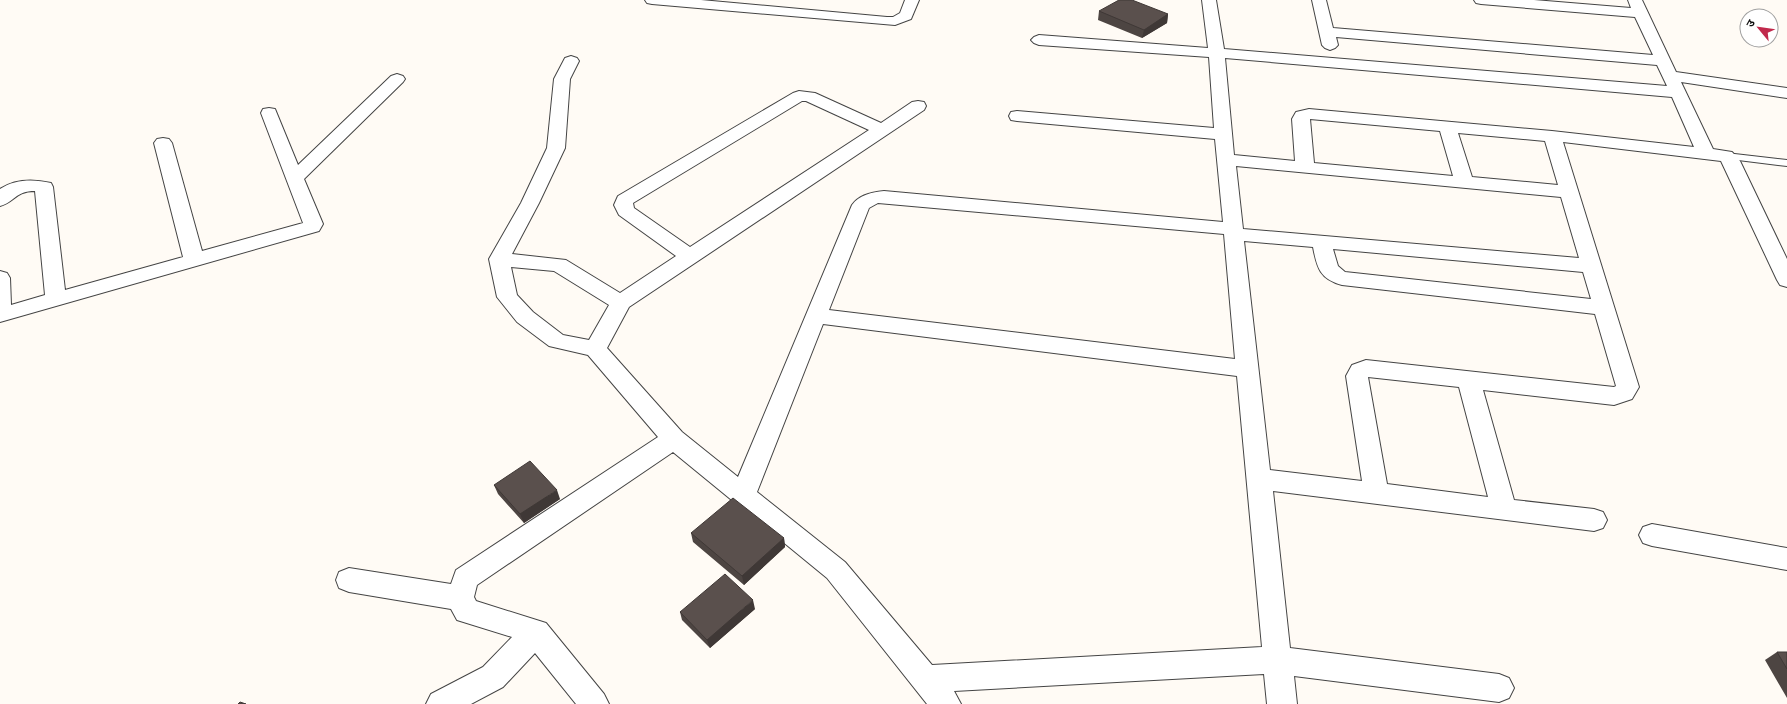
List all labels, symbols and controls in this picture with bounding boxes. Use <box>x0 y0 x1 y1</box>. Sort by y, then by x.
north arrow <box>1739 8 1779 48</box>
text: उ <box>1743 17 1758 29</box>

